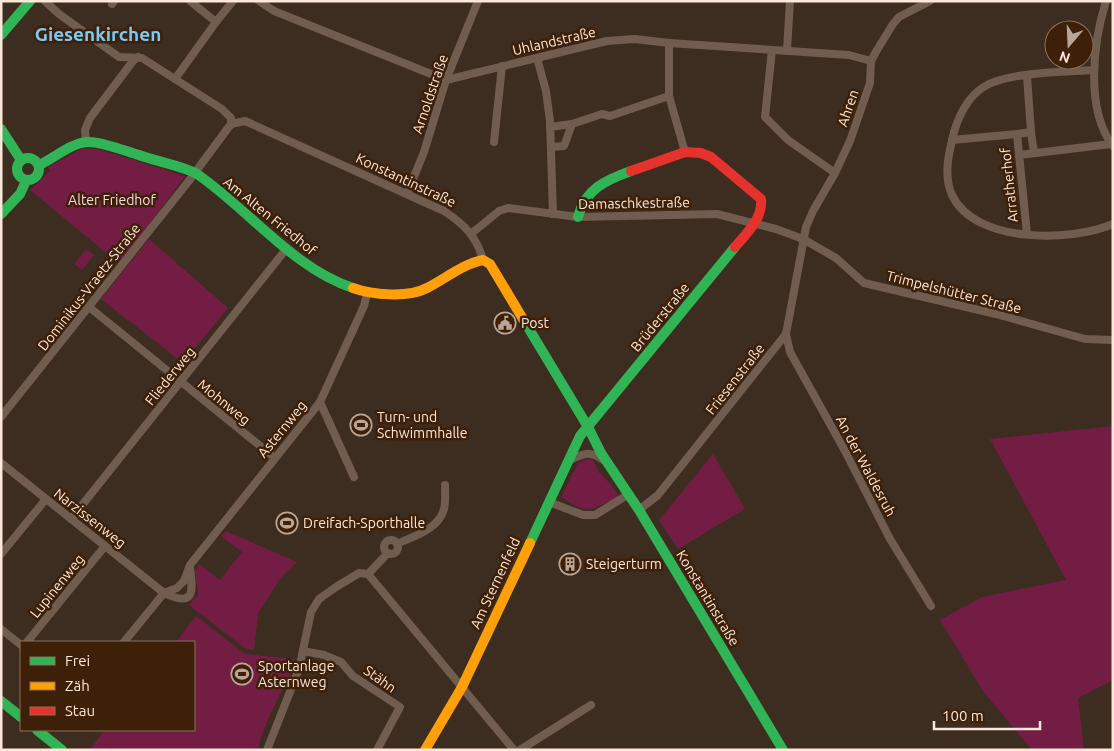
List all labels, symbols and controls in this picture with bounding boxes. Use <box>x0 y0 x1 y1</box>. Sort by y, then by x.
north arrow <box>1044 20 1094 70</box>
district label: Giesenkirchen <box>35 23 161 45</box>
street label: Uhlandstraße <box>511 24 597 58</box>
text: N <box>1057 48 1072 67</box>
street label: Arnoldstraße <box>409 52 451 136</box>
street label: Ahren <box>834 87 862 129</box>
street label: Arratherhof <box>997 146 1021 223</box>
street label: Konstantinstraße <box>353 150 459 210</box>
street label: Am Alten Friedhof <box>220 174 320 259</box>
park label: Alter Friedhof <box>68 192 157 208</box>
street label: Damaschkestraße <box>578 194 690 212</box>
street label: Dominikus-Vraetz-Straße <box>35 220 143 354</box>
street label: Trimpelshütter Straße <box>885 267 1023 317</box>
street label: Brüderstraße <box>627 279 693 355</box>
public building icon: Post <box>493 311 517 335</box>
place label: Post <box>521 315 549 331</box>
street label: Friesenstraße <box>702 340 768 418</box>
street label: Fliederweg <box>142 344 198 408</box>
street label: Mohnweg <box>194 376 254 428</box>
street label: Asternweg <box>254 397 310 461</box>
place label: Turn- und Schwimmhalle <box>377 409 468 441</box>
sports icon: Turn- und Schwimmhalle <box>349 413 373 437</box>
street label: An der Waldesruh <box>833 413 899 519</box>
street label: Narzissenweg <box>51 485 129 551</box>
sports icon: Dreifach-Sporthalle <box>275 511 299 535</box>
place label: Dreifach-Sporthalle <box>303 515 425 531</box>
street label: Am Sternenfeld <box>467 535 523 631</box>
street label: Konstantinstraße <box>673 547 743 649</box>
street label: Lupinenweg <box>27 551 87 621</box>
building icon: Steigerturm <box>558 552 582 576</box>
place label: Steigerturm <box>586 556 662 572</box>
legend <box>20 641 195 731</box>
text: Frei <box>65 652 90 669</box>
place label: Sportanlage Asternweg <box>258 658 334 690</box>
sports icon: Sportanlage Asternweg <box>230 662 254 686</box>
street label: Stähn <box>361 662 399 696</box>
text: Zäh <box>65 677 90 694</box>
scale bar <box>934 698 1040 730</box>
text: Stau <box>65 702 95 719</box>
text: 100 m <box>942 707 984 724</box>

